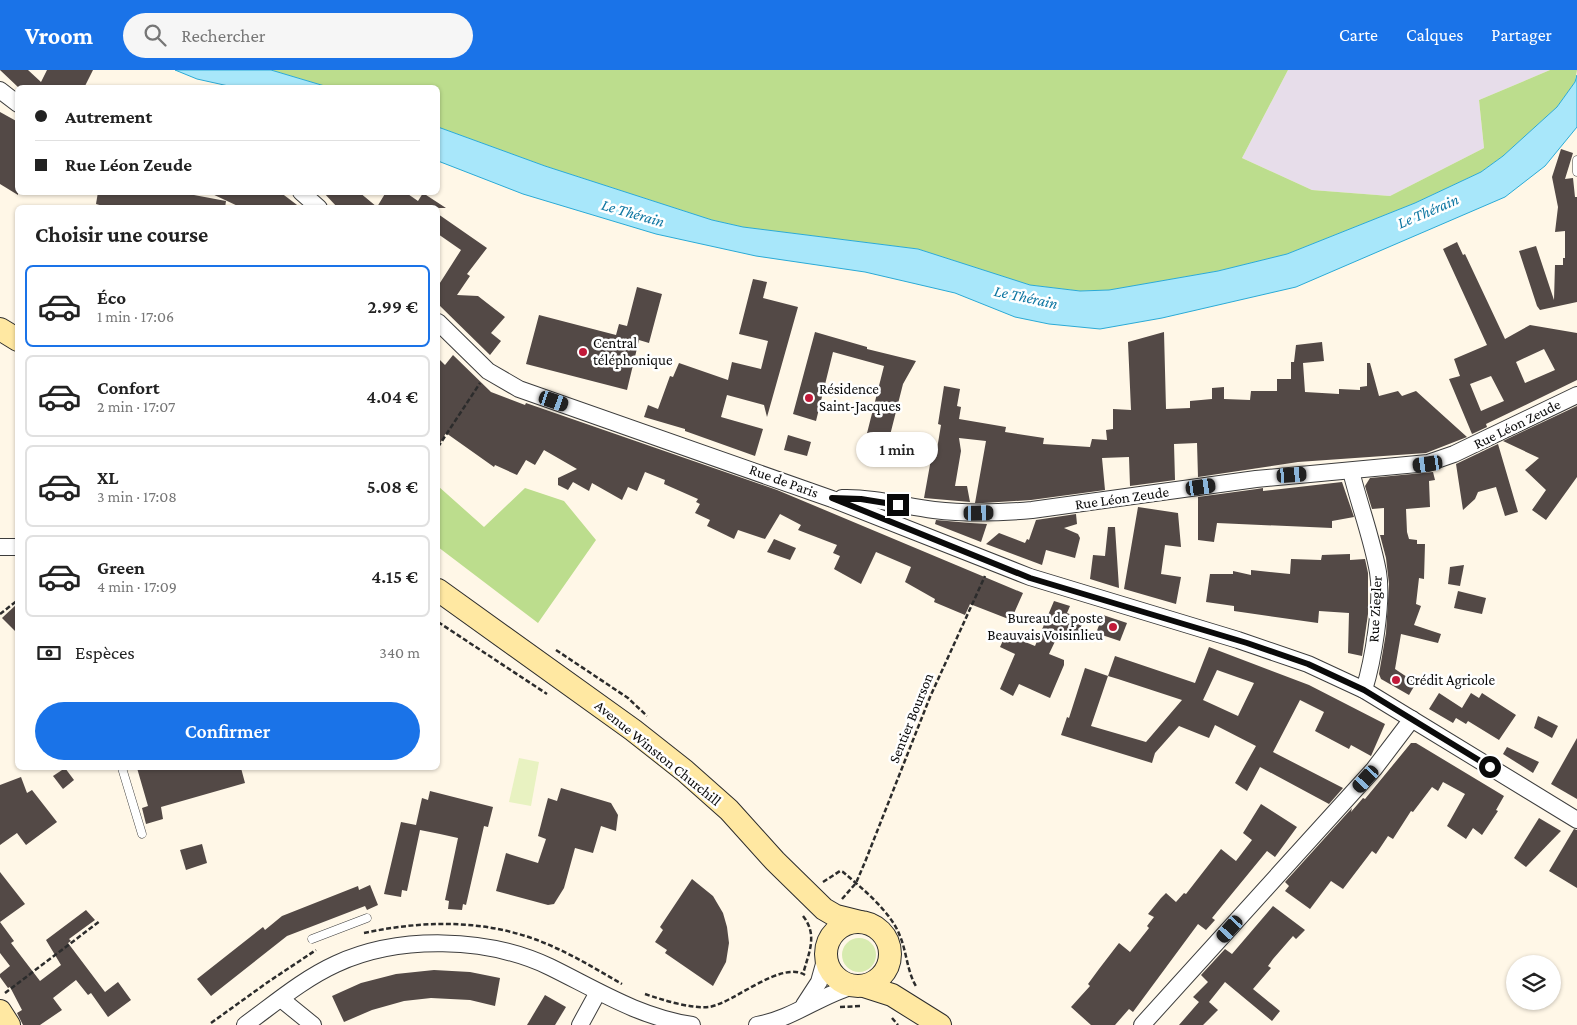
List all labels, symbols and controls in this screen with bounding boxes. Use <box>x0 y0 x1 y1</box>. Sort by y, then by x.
search box <box>123 13 473 58</box>
icon: search <box>141 21 169 49</box>
text: Vroom <box>25 22 93 49</box>
text: Rechercher <box>181 25 266 46</box>
text: Carte <box>1339 25 1378 45</box>
text: Calques <box>1406 25 1463 45</box>
text: Partager <box>1491 25 1552 45</box>
text: Autrement <box>65 106 152 127</box>
text: Rue Léon Zeude <box>65 154 192 175</box>
water label: Le Thérain <box>1395 191 1461 231</box>
water label: Le Thérain <box>600 196 666 230</box>
text: Choisir une course <box>35 222 208 247</box>
water label: Le Thérain <box>993 282 1059 312</box>
icon: car <box>37 284 82 329</box>
text: Éco <box>97 287 126 308</box>
text: 2.99 € <box>368 296 418 317</box>
text: 1 min · 17:06 <box>97 308 174 325</box>
place label: Central téléphonique <box>593 335 673 369</box>
marker: Central téléphonique <box>577 346 589 358</box>
icon: car <box>37 374 82 419</box>
text: Confort <box>97 377 160 398</box>
place label: Résidence Saint-Jacques <box>819 381 901 415</box>
text: 4.04 € <box>366 386 418 407</box>
car <box>537 389 570 413</box>
marker: Résidence Saint-Jacques <box>803 392 815 404</box>
street label: Rue Léon Zeude <box>1471 396 1563 452</box>
text: 2 min · 17:07 <box>97 398 175 415</box>
callout: 1 min <box>857 432 939 468</box>
text: 1 min <box>879 441 915 458</box>
car <box>1412 454 1443 474</box>
street label: Rue de Paris <box>747 461 821 501</box>
icon: car <box>37 464 82 509</box>
car <box>1276 466 1307 484</box>
text: XL <box>97 467 119 488</box>
text: 5.08 € <box>367 476 418 497</box>
car <box>1185 477 1216 497</box>
street label: Rue Léon Zeude <box>1074 483 1170 513</box>
text: 3 min · 17:08 <box>97 488 177 505</box>
route end <box>887 494 909 516</box>
car <box>963 505 994 521</box>
icon: car <box>37 554 82 599</box>
text: Green <box>97 557 145 578</box>
text: 4.15 € <box>371 566 418 587</box>
street label: Rue Ziegler <box>1365 575 1386 643</box>
text: 4 min · 17:09 <box>97 578 177 595</box>
place label: Bureau de poste Beauvais Voisinlieu <box>987 610 1103 643</box>
marker: Bureau de poste Beauvais Voisinlieu <box>1107 621 1119 633</box>
icon: cash <box>35 639 63 667</box>
text: Espèces <box>75 642 135 663</box>
text: 340 m <box>379 644 420 661</box>
street label: Sentier Bourson <box>886 671 936 765</box>
place label: Crédit Agricole <box>1406 672 1496 689</box>
marker: Crédit Agricole <box>1390 674 1402 686</box>
street label: Avenue Winston Churchill <box>592 697 724 809</box>
button: Confirmer <box>35 702 420 760</box>
route start <box>1479 756 1501 778</box>
car <box>1350 763 1381 795</box>
car <box>1214 913 1245 945</box>
map controls <box>1506 955 1561 1010</box>
button: layers <box>1506 955 1561 1010</box>

